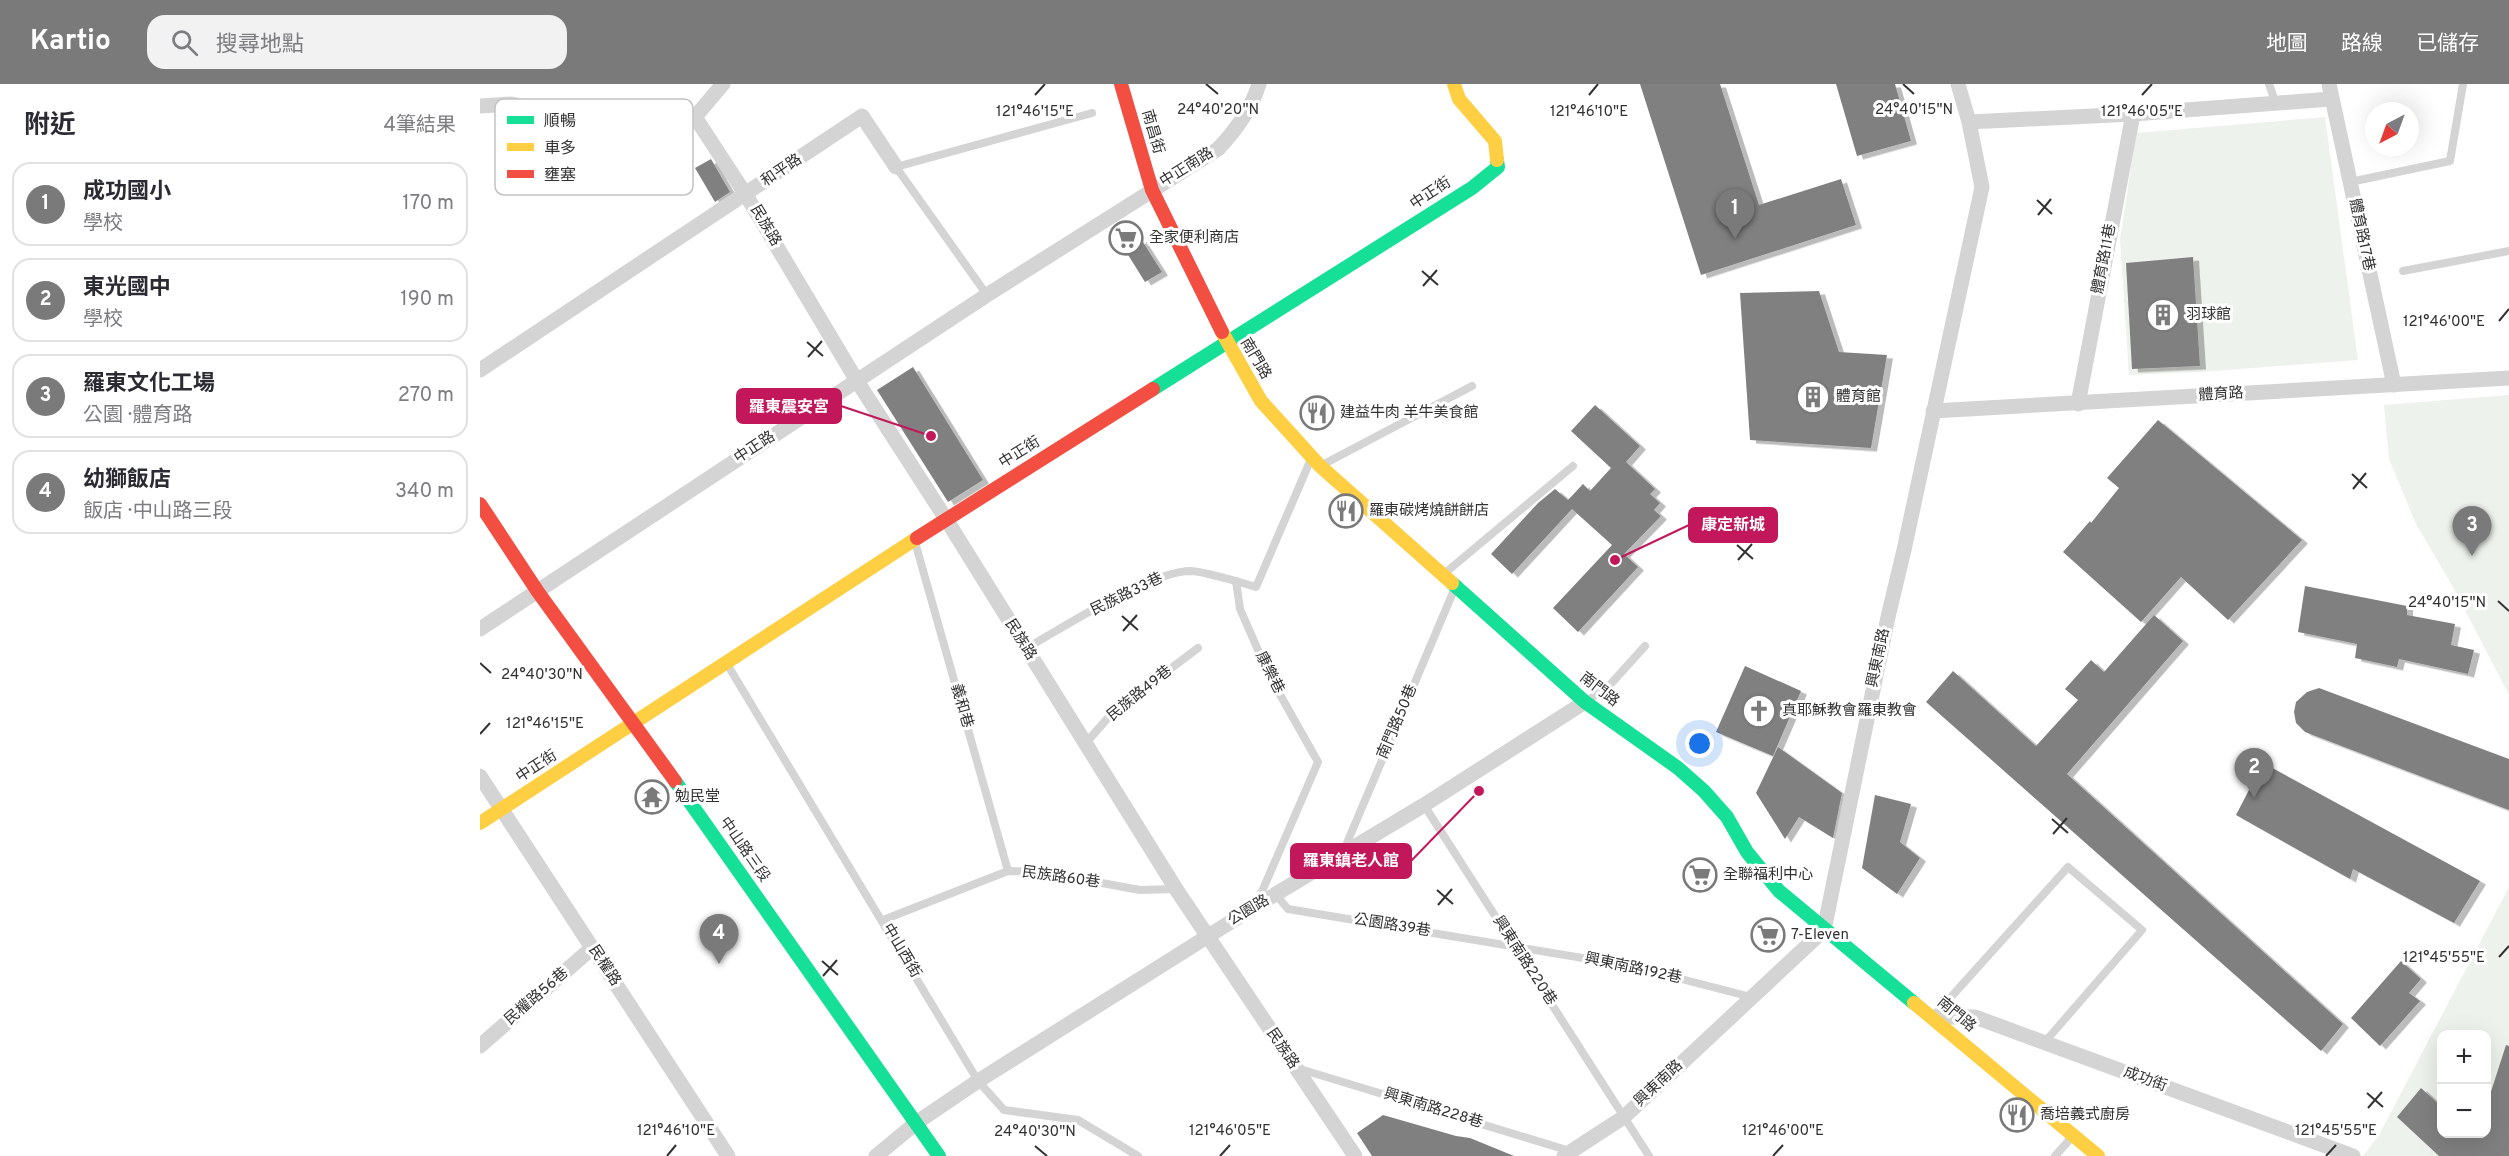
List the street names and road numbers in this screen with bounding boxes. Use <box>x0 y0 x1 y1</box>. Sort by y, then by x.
street label: 南昌街 <box>1137 108 1167 156</box>
street label: 中正南路 <box>1157 144 1217 192</box>
street label: 和平路 <box>758 151 806 191</box>
street label: 中正街 <box>1407 174 1455 214</box>
street label: 體育路17巷 <box>2344 197 2378 273</box>
street label: 民族路 <box>745 202 785 250</box>
street label: 體育路11巷 <box>2089 222 2121 296</box>
street label: 南門路 <box>1235 335 1275 383</box>
street label: 體育路 <box>2198 384 2244 406</box>
street label: 中正路 <box>731 428 779 468</box>
street label: 中正街 <box>996 433 1044 473</box>
street label: 民族路33巷 <box>1088 569 1166 621</box>
street label: 民族路 <box>1000 616 1040 664</box>
street label: 興東南路 <box>1863 627 1895 689</box>
street label: 康樂巷 <box>1250 649 1288 697</box>
street label: 民族路49巷 <box>1104 662 1176 726</box>
street label: 南門路 <box>1575 669 1623 711</box>
street label: 義和巷 <box>946 682 976 730</box>
street label: 南門路50巷 <box>1374 682 1422 762</box>
street label: 中正街 <box>513 747 561 787</box>
street label: 中山路三段 <box>715 814 773 886</box>
street label: 民族路60巷 <box>1021 863 1101 893</box>
street label: 公園路 <box>1225 891 1273 931</box>
street label: 公園路39巷 <box>1352 911 1432 941</box>
street label: 興東南路220巷 <box>1488 913 1560 1009</box>
street label: 中山西街 <box>877 920 925 982</box>
street label: 民權路 <box>584 942 624 990</box>
street label: 興東南路192巷 <box>1583 949 1683 989</box>
street label: 民權路56巷 <box>501 964 573 1030</box>
street label: 南門路 <box>1933 993 1979 1037</box>
street label: 民族路 <box>1262 1025 1302 1073</box>
street label: 興東南路 <box>1631 1057 1687 1111</box>
street label: 成功街 <box>2121 1063 2169 1097</box>
street label: 興東南路228巷 <box>1381 1085 1485 1133</box>

